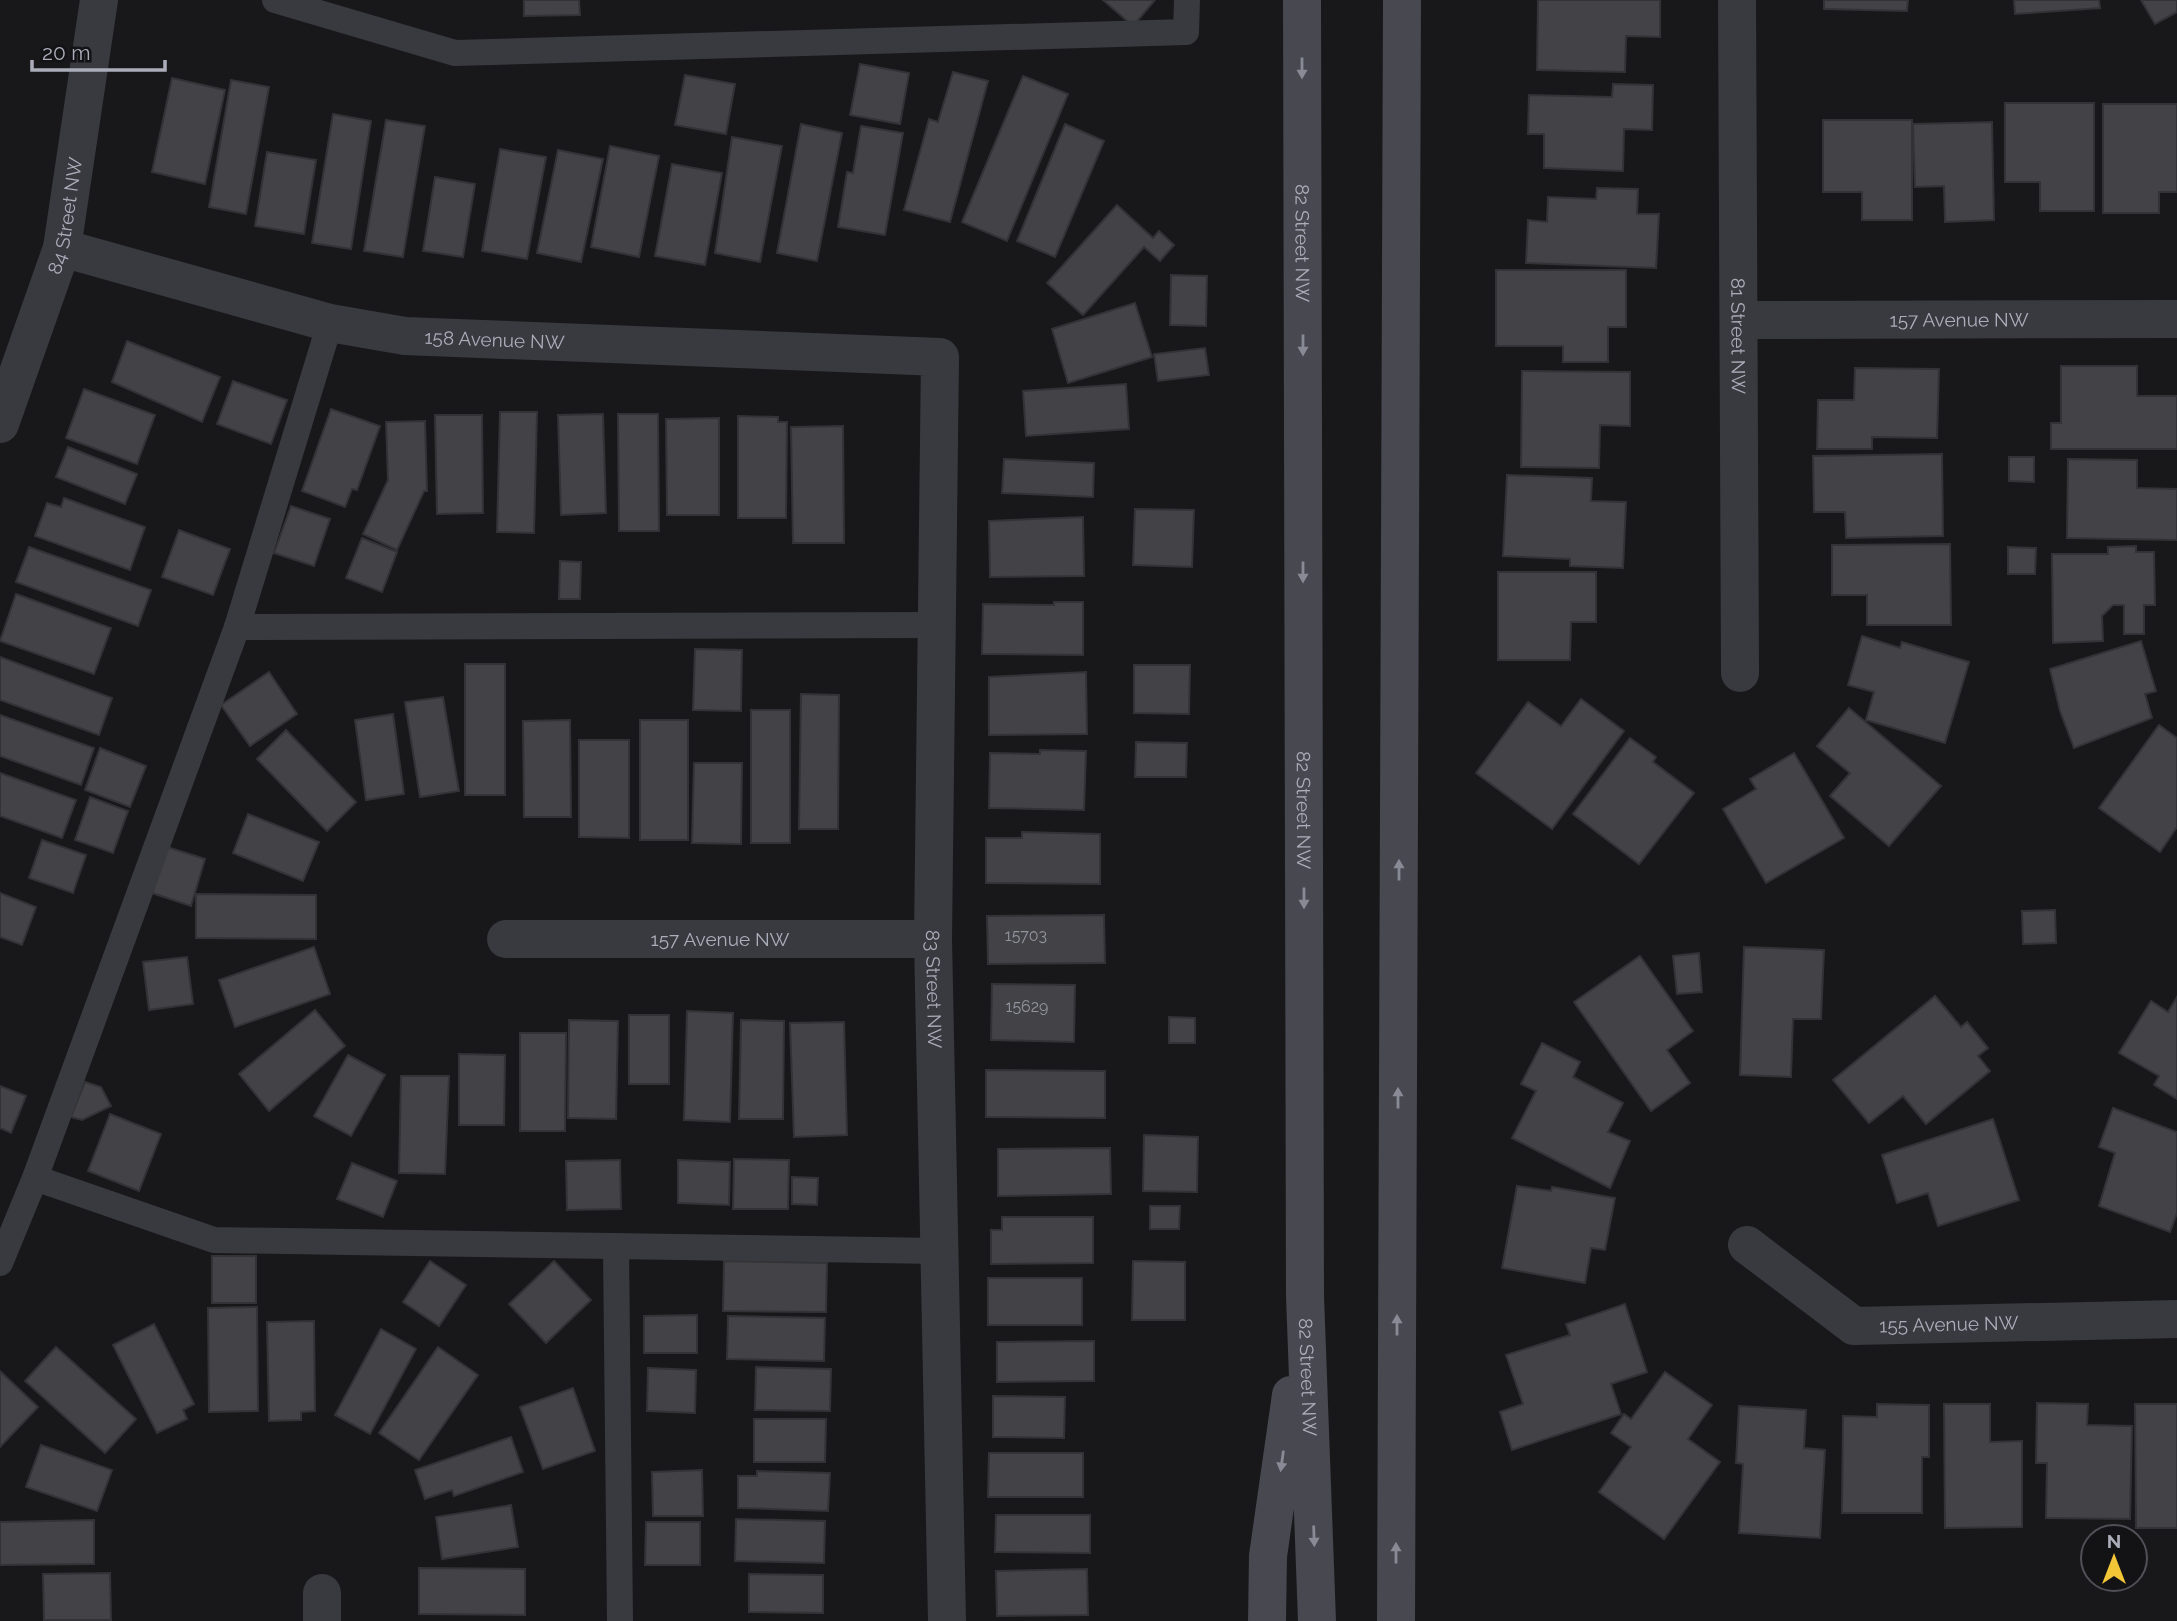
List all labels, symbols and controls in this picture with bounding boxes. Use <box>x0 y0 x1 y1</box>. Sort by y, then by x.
scale bar <box>32 28 164 72</box>
text: 20 m <box>42 40 90 65</box>
one-way arrow <box>1296 57 1308 79</box>
street label: 84 Street NW <box>43 156 86 277</box>
street label: 82 Street NW <box>1291 184 1314 302</box>
street label: 81 Street NW <box>1727 278 1750 394</box>
street label: 157 Avenue NW <box>1889 308 2029 331</box>
street label: 158 Avenue NW <box>424 326 565 353</box>
one-way arrow <box>1297 334 1309 356</box>
one-way arrow <box>1297 561 1309 583</box>
street label: 82 Street NW <box>1293 751 1315 869</box>
one-way arrow <box>1393 859 1405 881</box>
one-way arrow <box>1298 887 1310 909</box>
house number: 15703 <box>1005 926 1047 945</box>
street label: 157 Avenue NW <box>651 928 790 950</box>
street label: 83 Street NW <box>922 930 946 1049</box>
house number: 15629 <box>1006 997 1048 1016</box>
one-way arrow <box>1392 1087 1404 1109</box>
street label: 155 Avenue NW <box>1879 1311 2019 1336</box>
one-way arrow <box>1391 1314 1403 1336</box>
street label: 82 Street NW <box>1295 1317 1321 1437</box>
one-way arrow <box>1276 1450 1287 1472</box>
north arrow <box>2079 1523 2149 1593</box>
one-way arrow <box>1308 1525 1319 1547</box>
text: N <box>2107 1530 2121 1552</box>
one-way arrow <box>1390 1542 1402 1564</box>

